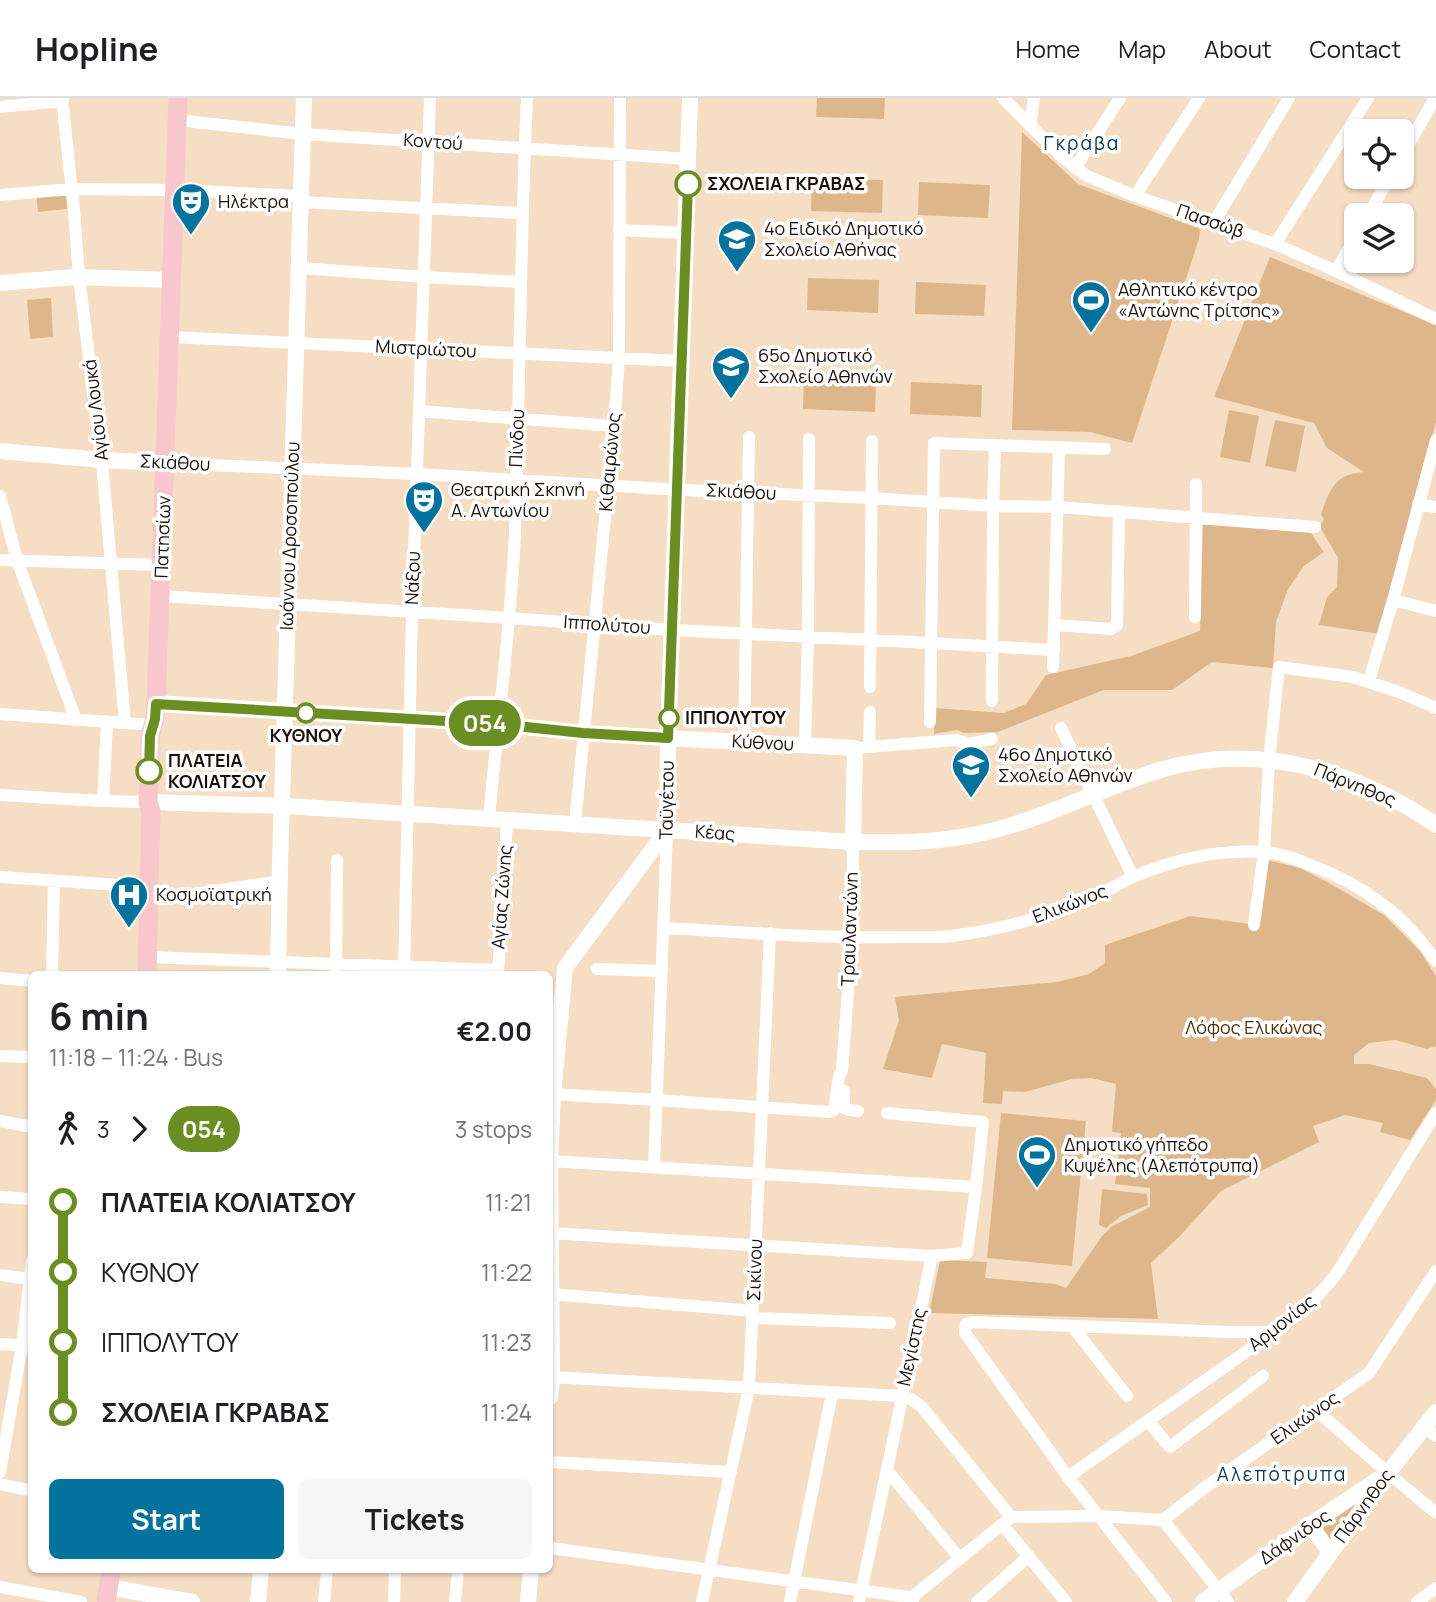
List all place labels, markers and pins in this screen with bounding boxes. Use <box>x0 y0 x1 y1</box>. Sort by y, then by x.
marker: ΣΧΟΛΕΙΑ ΓΚΡΑΒΑΣ <box>675 171 701 197</box>
place label: ΣΧΟΛΕΙΑ ΓΚΡΑΒΑΣ <box>707 171 865 195</box>
theatre icon: Ηλέκτρα <box>170 181 212 236</box>
place label: Ηλέκτρα <box>218 189 289 213</box>
place label: 4ο Ειδικό Δημοτικό Σχολείο Αθήνας <box>764 216 924 261</box>
school or university icon: 4ο Ειδικό Δημοτικό Σχολείο Αθήνας <box>716 218 758 273</box>
place label: Αθλητικό κέντρο «Αντώνης Τρίτσης» <box>1118 277 1281 322</box>
sports icon: Αθλητικό κέντρο «Αντώνης Τρίτσης» <box>1070 279 1112 334</box>
place label: 65ο Δημοτικό Σχολείο Αθηνών <box>758 343 893 388</box>
school or university icon: 65ο Δημοτικό Σχολείο Αθηνών <box>710 345 752 400</box>
place label: Θεατρική Σκηνή Α. Αντωνίου <box>451 477 585 522</box>
theatre icon: Θεατρική Σκηνή Α. Αντωνίου <box>403 479 445 534</box>
marker: ΚΥΘΝΟΥ <box>296 703 316 723</box>
place label: ΙΠΠΟΛΥΤΟΥ <box>685 705 786 729</box>
marker: ΙΠΠΟΛΥΤΟΥ <box>659 708 679 728</box>
place label: ΚΥΘΝΟΥ <box>270 723 342 747</box>
place label: 46ο Δημοτικό Σχολείο Αθηνών <box>998 742 1133 787</box>
school or university icon: 46ο Δημοτικό Σχολείο Αθηνών <box>950 744 992 799</box>
place label: ΠΛΑΤΕΙΑ ΚΟΛΙΑΤΣΟΥ <box>168 748 266 793</box>
marker: ΠΛΑΤΕΙΑ ΚΟΛΙΑΤΣΟΥ <box>136 758 162 784</box>
hospital icon: Κοσμοϊατρική <box>108 874 150 929</box>
place label: Κοσμοϊατρική <box>156 882 272 906</box>
place label: Δημοτικό γήπεδο Κυψέλης (Αλεπότρυπα) <box>1064 1132 1260 1177</box>
sports icon: Δημοτικό γήπεδο Κυψέλης (Αλεπότρυπα) <box>1016 1134 1058 1189</box>

